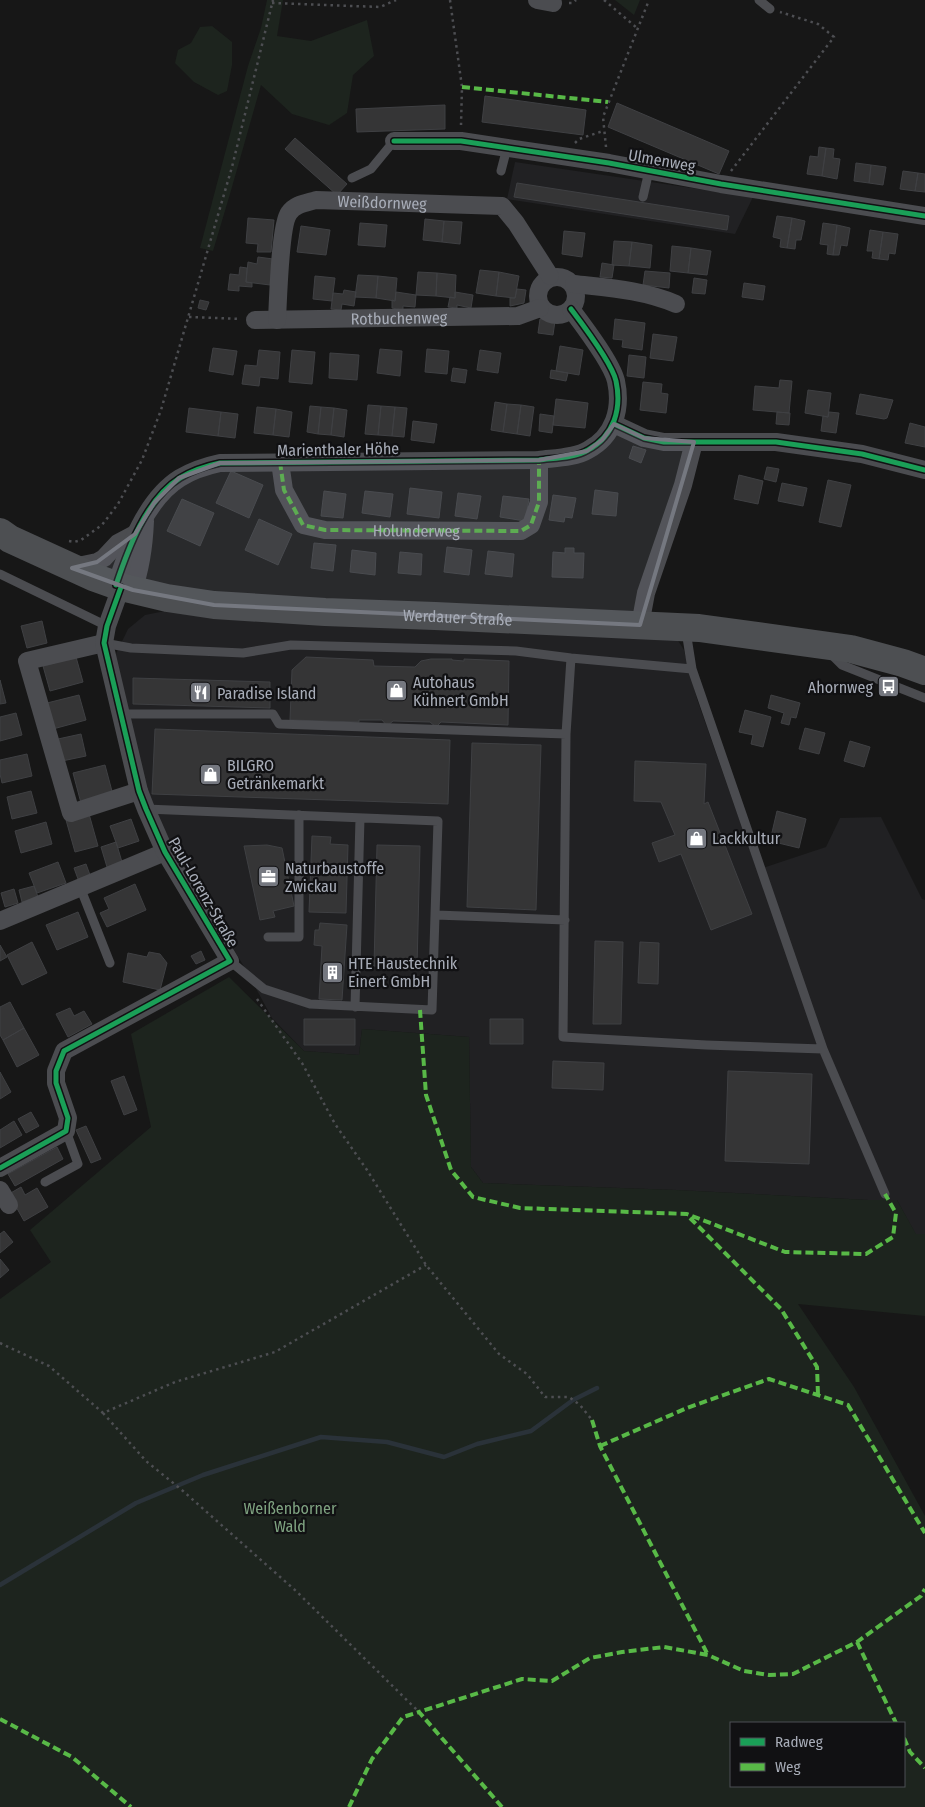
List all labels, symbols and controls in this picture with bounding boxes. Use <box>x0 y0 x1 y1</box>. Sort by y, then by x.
street label: Ulmenweg <box>627 145 698 176</box>
street label: Weißdornweg <box>337 192 428 214</box>
street label: Rotbuchenweg <box>351 308 448 329</box>
street label: Marienthaler Höhe <box>277 439 399 460</box>
street label: Holunderweg <box>373 521 460 541</box>
street label: Werdauer Straße <box>403 606 513 630</box>
place label: Autohaus Kühnert GmbH <box>413 673 509 710</box>
bus stop icon: Ahornweg <box>877 675 901 699</box>
place label: Ahornweg <box>808 678 873 697</box>
shop icon: Autohaus Kühnert GmbH <box>385 679 409 703</box>
restaurant icon: Paradise Island <box>189 681 213 705</box>
place label: Paradise Island <box>217 684 316 703</box>
place label: BILGRO Getränkemarkt <box>227 756 325 793</box>
shop icon: BILGRO Getränkemarkt <box>199 762 223 786</box>
shop icon: Lackkultur <box>684 826 708 850</box>
place label: Lackkultur <box>712 829 781 848</box>
street label: Paul-Lorenz-Straße <box>164 834 243 951</box>
place label: Naturbaustoffe Zwickau <box>285 859 384 896</box>
office icon: Naturbaustoffe Zwickau <box>257 865 281 889</box>
place label: HTE Haustechnik Einert GmbH <box>348 954 458 991</box>
building icon: HTE Haustechnik Einert GmbH <box>320 960 344 984</box>
park label: Weißenborner Wald <box>243 1499 337 1536</box>
legend <box>730 1722 905 1787</box>
text: Radweg <box>775 1733 823 1751</box>
text: Weg <box>775 1758 801 1776</box>

